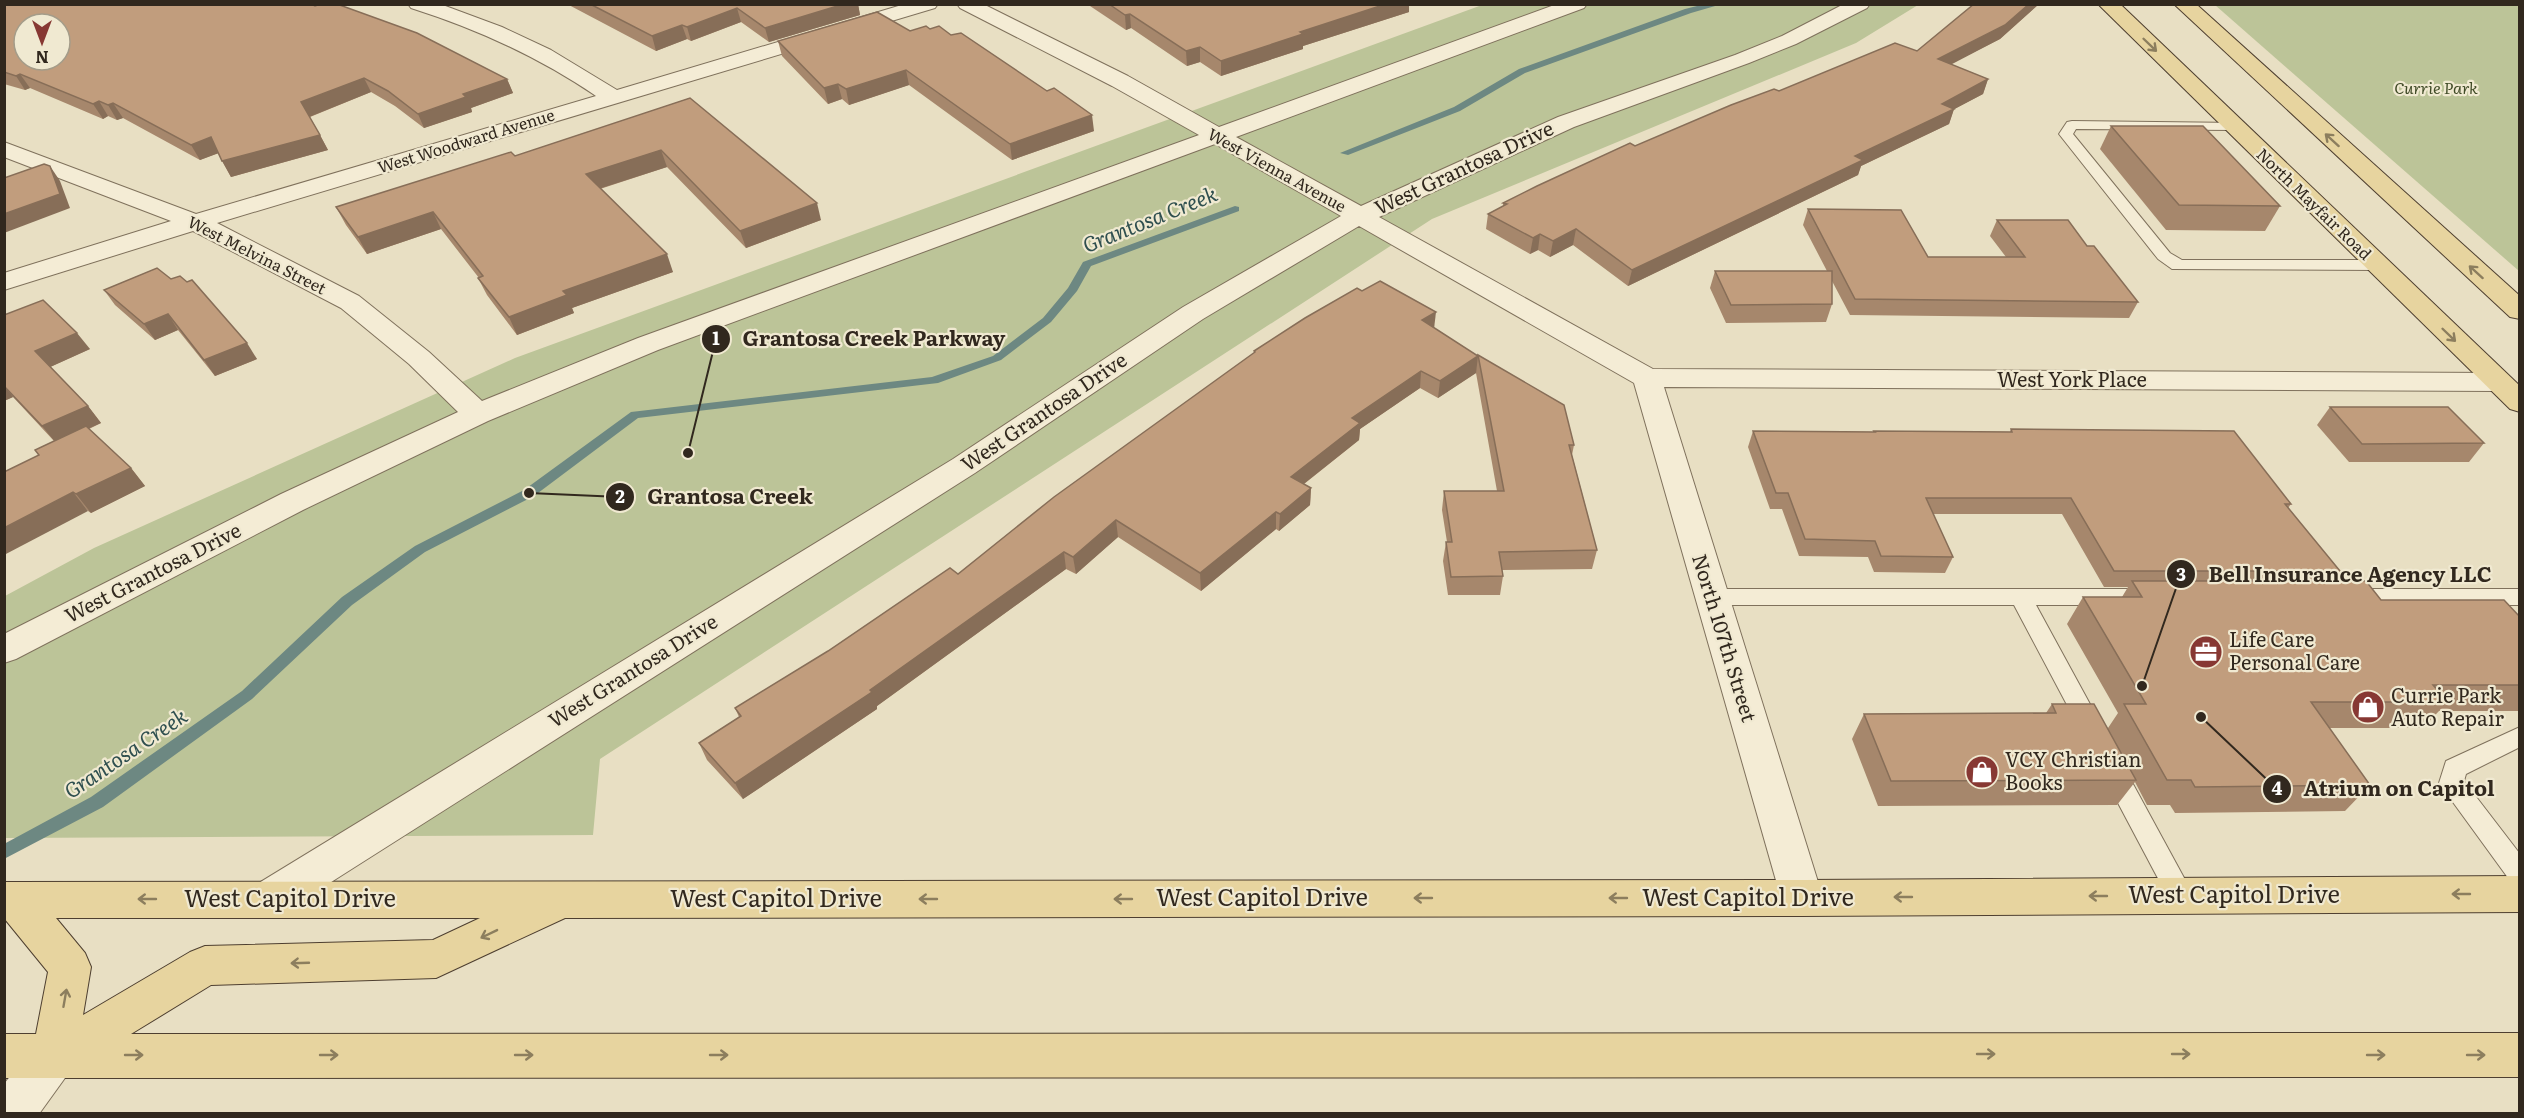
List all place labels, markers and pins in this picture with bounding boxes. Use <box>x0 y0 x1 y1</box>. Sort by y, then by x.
callout: Grantosa Creek Parkway <box>701 320 1018 359</box>
callout: Grantosa Creek <box>605 477 824 516</box>
callout: Bell Insurance Agency LLC <box>2166 555 2503 594</box>
place label: Life Care Personal Care <box>2229 623 2360 676</box>
office icon: Life Care Personal Care <box>2188 634 2224 670</box>
place label: Currie Park Auto Repair <box>2391 679 2505 732</box>
shop icon: Currie Park Auto Repair <box>2350 689 2386 725</box>
place label: VCY Christian Books <box>2005 743 2141 796</box>
shop icon: VCY Christian Books <box>1964 754 2000 790</box>
callout: Atrium on Capitol <box>2262 769 2507 808</box>

